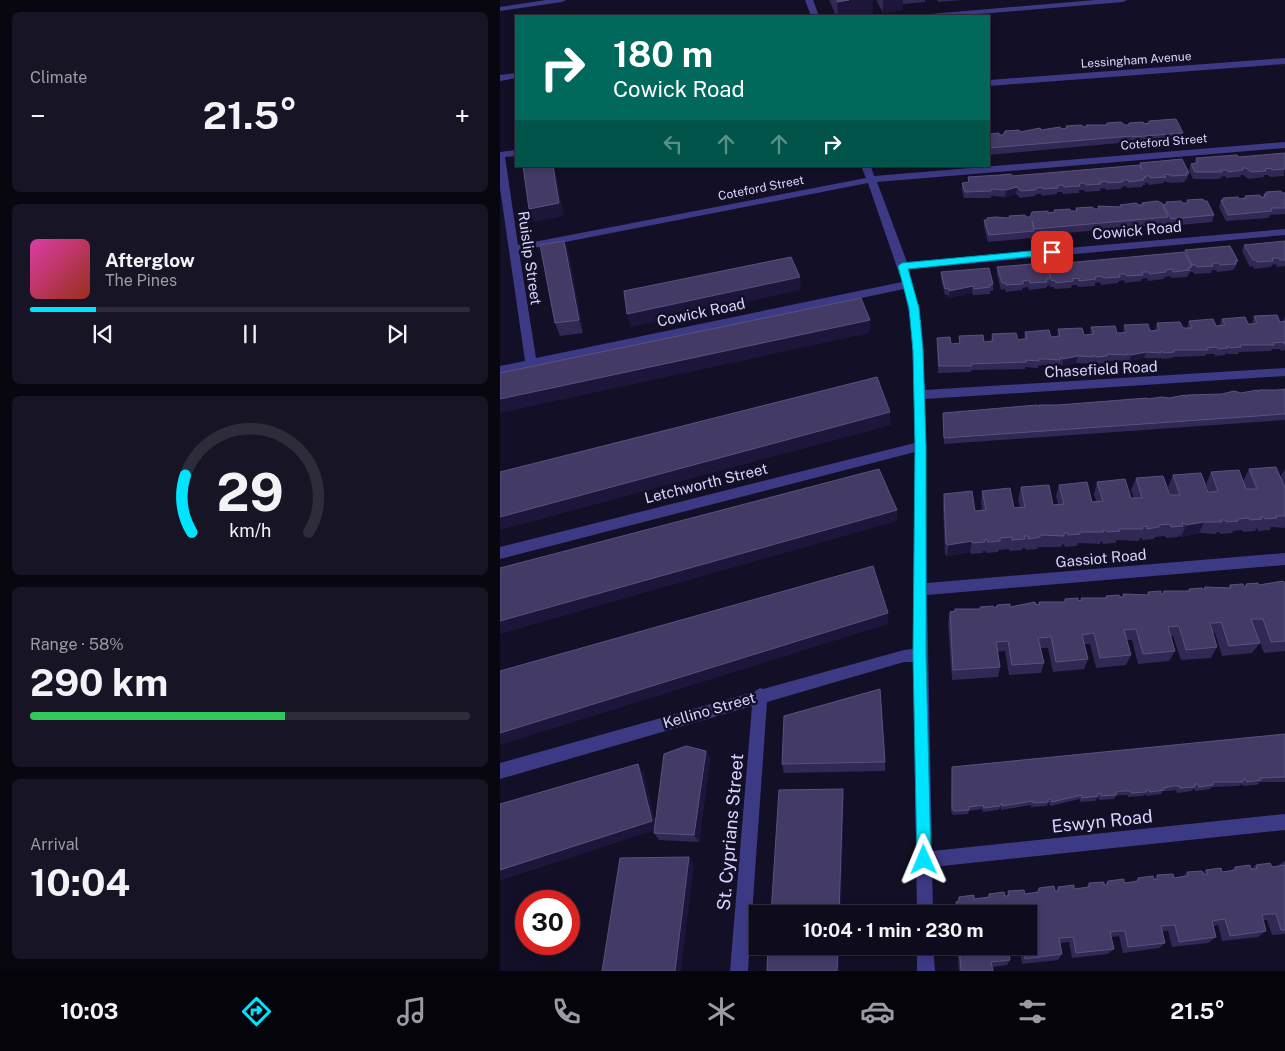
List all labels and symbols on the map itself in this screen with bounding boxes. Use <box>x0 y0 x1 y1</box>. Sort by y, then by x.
street label: Lessingham Avenue <box>1080 49 1192 71</box>
street label: Coteford Street <box>1120 131 1208 153</box>
street label: Coteford Street <box>717 173 805 203</box>
street label: Ruislip Street <box>515 210 545 306</box>
street label: Cowick Road <box>1092 218 1182 242</box>
pin <box>1031 231 1073 273</box>
street label: Cowick Road <box>655 294 747 330</box>
street label: Chasefield Road <box>1044 358 1158 380</box>
street label: Letchworth Street <box>643 459 769 507</box>
street label: Gassiot Road <box>1055 546 1147 570</box>
street label: Kellino Street <box>661 689 757 731</box>
street label: St. Cyprians Street <box>713 753 747 911</box>
street label: Eswyn Road <box>1051 805 1153 837</box>
position arrow <box>897 833 949 885</box>
speed limit sign: 30 <box>515 890 580 955</box>

